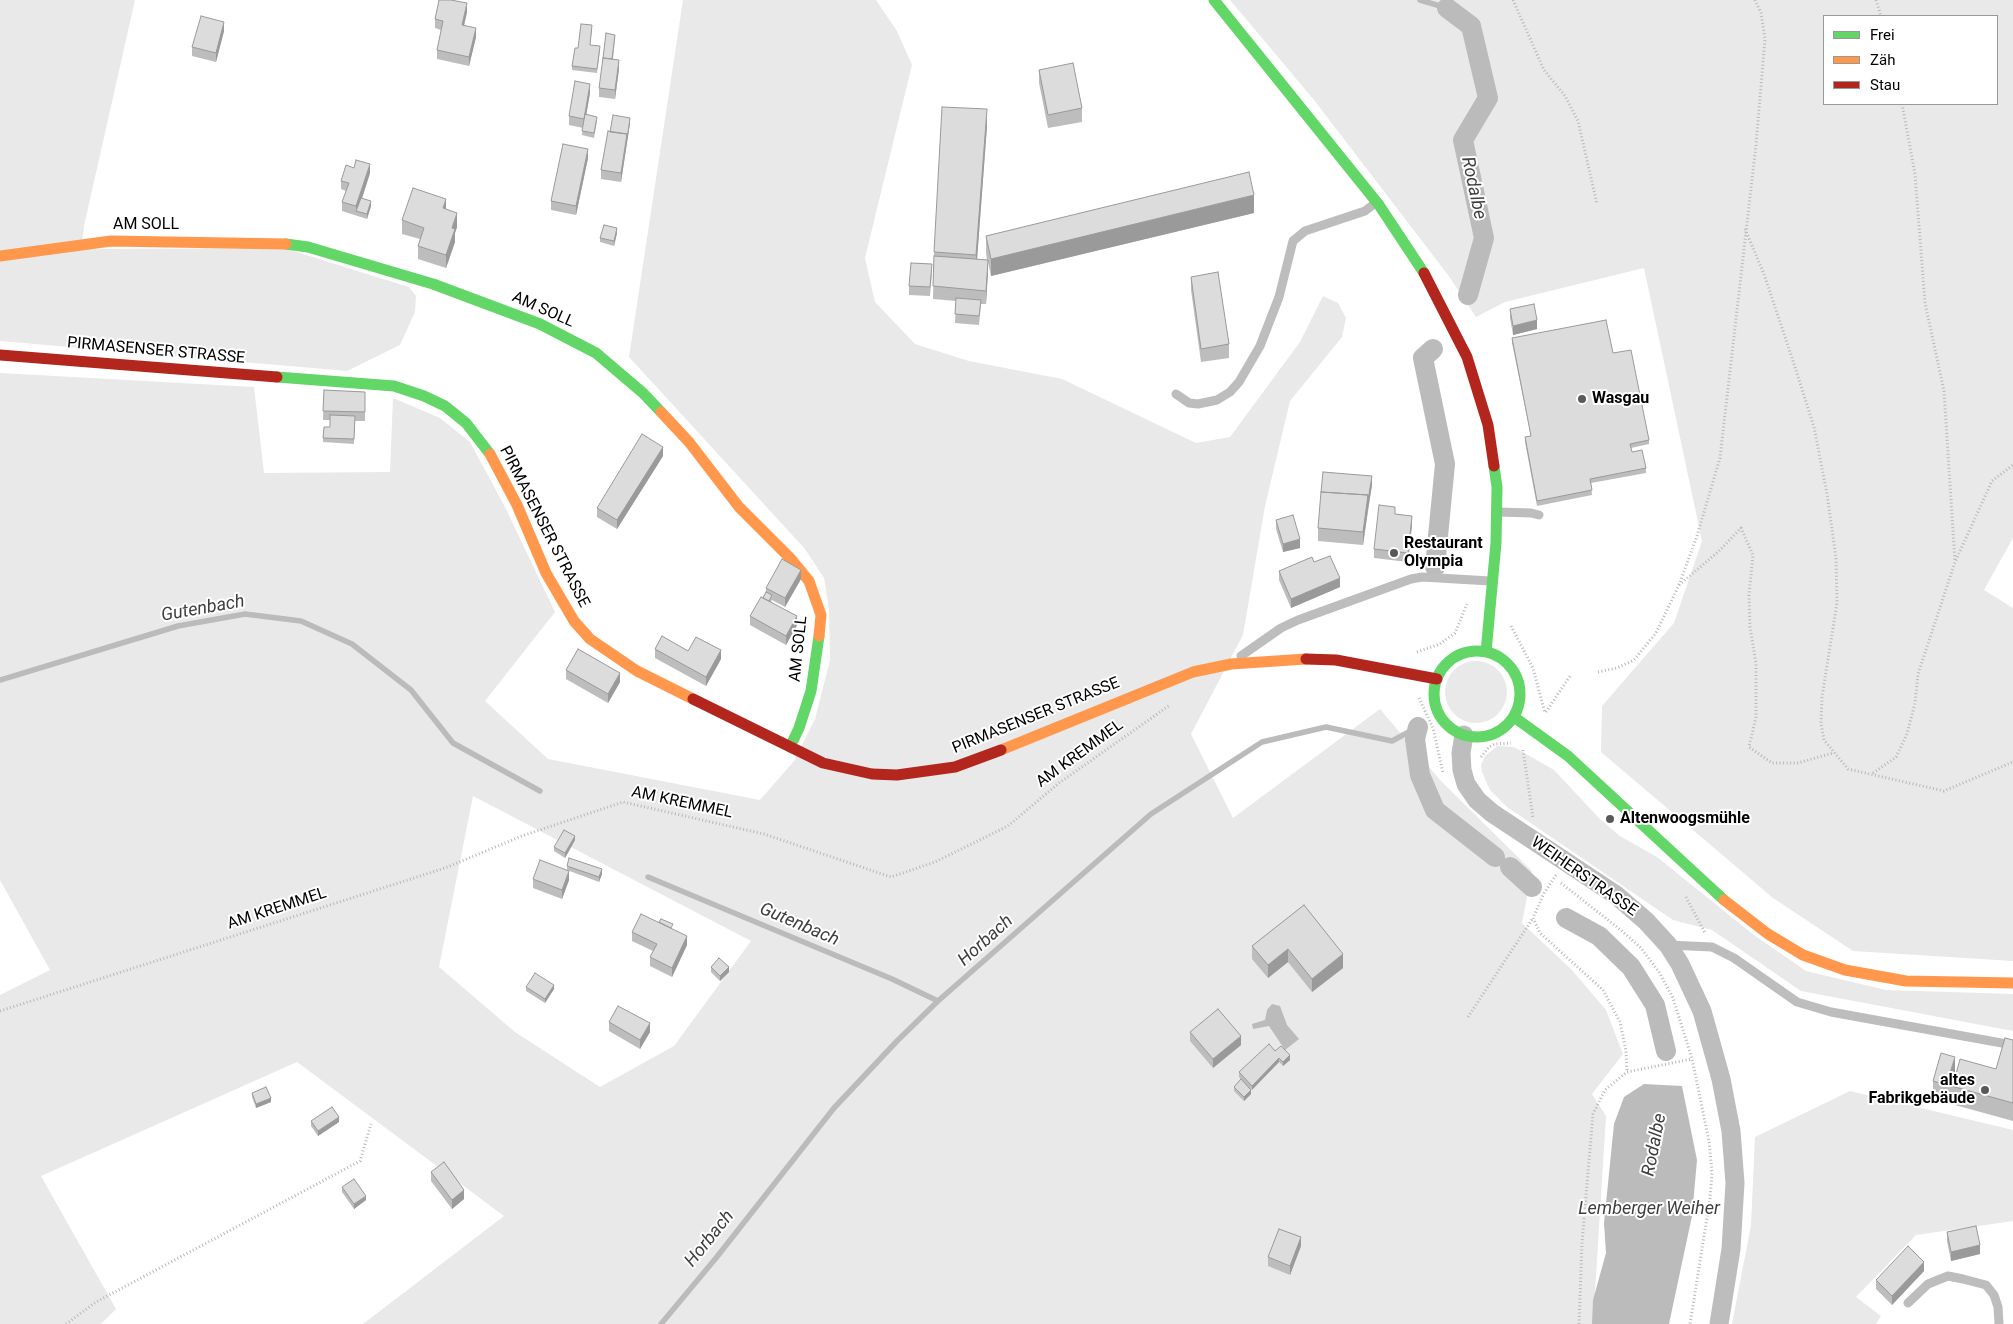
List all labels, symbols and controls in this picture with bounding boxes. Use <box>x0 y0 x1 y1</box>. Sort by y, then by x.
legend <box>1823 15 1998 105</box>
text: Frei <box>1870 26 1895 44</box>
text: Zäh <box>1870 51 1895 69</box>
text: Stau <box>1870 76 1900 94</box>
water label: Rodalbe <box>1456 155 1490 221</box>
street label: AM SOLL <box>113 215 179 235</box>
street label: AM SOLL <box>509 288 577 332</box>
street label: PIRMASENSER STRASSE <box>66 334 246 368</box>
place label: Wasgau <box>1592 389 1649 409</box>
marker: Wasgau <box>1576 393 1588 405</box>
street label: PIRMASENSER STRASSE <box>495 443 593 611</box>
place label: Restaurant Olympia <box>1404 534 1483 572</box>
marker: Restaurant Olympia <box>1388 547 1400 559</box>
water label: Gutenbach <box>160 591 246 627</box>
street label: AM SOLL <box>786 615 812 683</box>
street label: PIRMASENSER STRASSE <box>950 674 1122 758</box>
street label: AM KREMMEL <box>1033 716 1127 792</box>
street label: AM KREMMEL <box>630 783 734 823</box>
place label: Altenwoogsmühle <box>1620 809 1750 829</box>
marker: Altenwoogsmühle <box>1604 813 1616 825</box>
street label: WEIHERSTRASSE <box>1527 833 1641 921</box>
street label: AM KREMMEL <box>225 884 329 934</box>
water label: Gutenbach <box>756 899 842 951</box>
water label: Horbach <box>954 911 1018 971</box>
place label: altes Fabrikgebäude <box>1868 1071 1975 1109</box>
marker: altes Fabrikgebäude <box>1979 1084 1991 1096</box>
water label: Rodalbe <box>1638 1112 1672 1178</box>
water label: Lemberger Weiher <box>1578 1198 1720 1220</box>
water label: Horbach <box>681 1206 739 1272</box>

